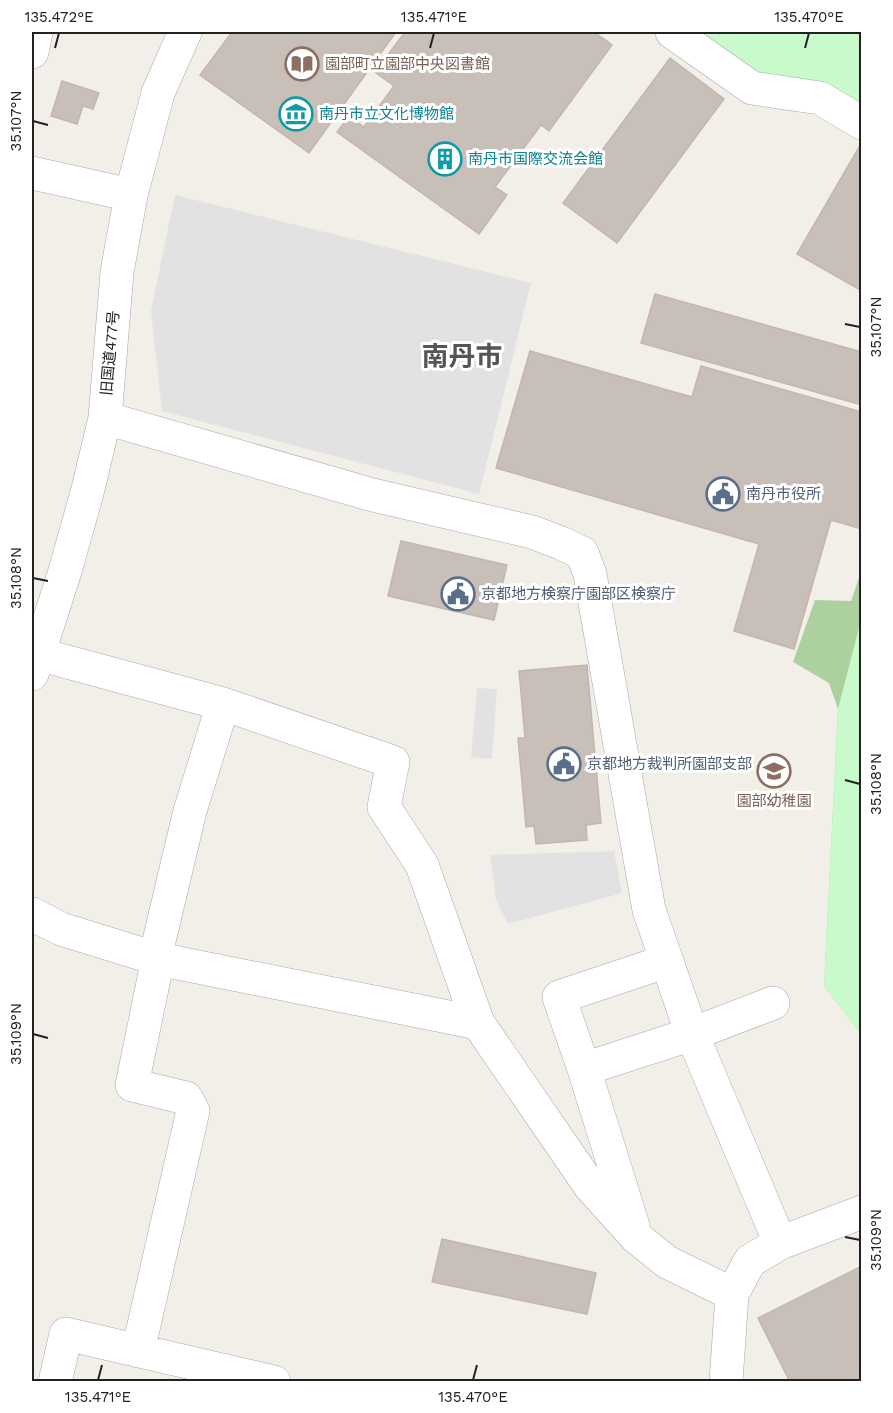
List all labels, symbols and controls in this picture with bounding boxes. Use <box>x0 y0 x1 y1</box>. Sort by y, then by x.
text: 135.472°E <box>24 8 94 26</box>
text: 135.471°E <box>401 8 467 26</box>
text: 135.470°E <box>774 8 844 26</box>
library icon: 園部町立園部中央図書館 <box>284 46 320 82</box>
place label: 園部町立園部中央図書館 <box>325 55 490 73</box>
text: 35.107°N <box>7 91 25 151</box>
museum icon: 南丹市立文化博物館 <box>278 96 314 132</box>
place label: 南丹市立文化博物館 <box>319 105 454 123</box>
building icon: 南丹市国際交流会館 <box>427 141 463 177</box>
place label: 南丹市国際交流会館 <box>468 150 603 168</box>
text: 35.107°N <box>867 297 885 357</box>
street label: 旧国道477号 <box>97 310 123 396</box>
district label: 南丹市 <box>422 341 503 373</box>
public building icon: 南丹市役所 <box>705 476 741 512</box>
place label: 南丹市役所 <box>746 485 821 503</box>
text: 35.108°N <box>7 547 25 609</box>
public building icon: 京都地方検察庁園部区検察庁 <box>440 576 476 612</box>
place label: 京都地方検察庁園部区検察庁 <box>481 585 676 603</box>
public building icon: 京都地方裁判所園部支部 <box>546 746 582 782</box>
school or university icon: 園部幼稚園 <box>756 753 792 789</box>
text: 35.108°N <box>867 753 885 815</box>
place label: 京都地方裁判所園部支部 <box>587 755 752 773</box>
place label: 園部幼稚園 <box>736 792 812 810</box>
text: 35.109°N <box>7 1003 25 1065</box>
text: 35.109°N <box>867 1209 885 1271</box>
text: 135.471°E <box>65 1388 131 1406</box>
text: 135.470°E <box>438 1388 508 1406</box>

